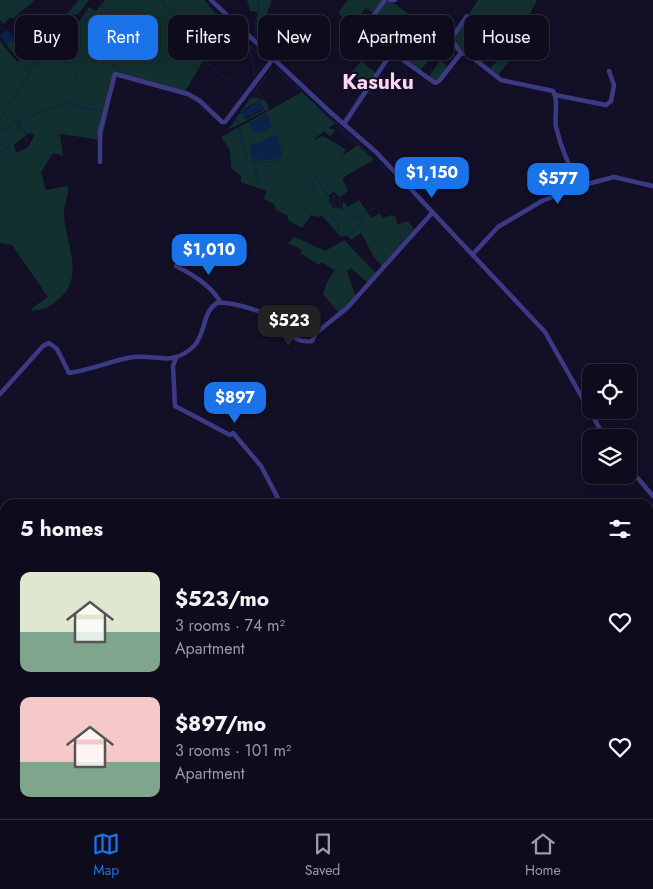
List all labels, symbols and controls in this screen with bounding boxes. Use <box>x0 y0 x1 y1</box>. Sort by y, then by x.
chip: Buy <box>15 15 78 60</box>
chip: Rent <box>88 15 158 60</box>
chip: Filters <box>168 15 248 60</box>
chip: New <box>258 15 330 60</box>
chip: Apartment <box>340 15 454 60</box>
chip: House <box>464 15 549 60</box>
district label: Kasuku <box>342 67 414 97</box>
pin: $1,150 <box>391 156 473 199</box>
text: $1,150 <box>406 161 458 184</box>
pin: $577 <box>528 162 588 205</box>
text: $577 <box>538 167 578 190</box>
pin: $1,010 <box>168 234 250 276</box>
text: $1,010 <box>183 238 235 261</box>
pin: $523 <box>259 304 319 347</box>
text: $523 <box>269 309 309 332</box>
map controls <box>582 364 637 484</box>
button: locate <box>582 364 637 419</box>
pin: $897 <box>205 382 265 424</box>
text: $897 <box>215 386 255 409</box>
button: layers <box>582 429 637 484</box>
text: 5 homes <box>20 514 103 544</box>
icon: filters <box>606 515 634 543</box>
text: $523/mo <box>175 584 269 614</box>
icon: home <box>60 592 120 652</box>
icon: heart <box>606 608 634 636</box>
text: 3 rooms · 74 m² <box>175 614 285 637</box>
text: Apartment <box>175 637 245 660</box>
text: $897/mo <box>175 709 266 739</box>
icon: home <box>60 717 120 777</box>
icon: heart <box>606 733 634 761</box>
text: 3 rooms · 101 m² <box>175 739 291 762</box>
text: Apartment <box>175 762 245 785</box>
tab: Map <box>92 830 120 880</box>
tab: Saved <box>305 830 340 880</box>
tab: Home <box>525 830 561 880</box>

